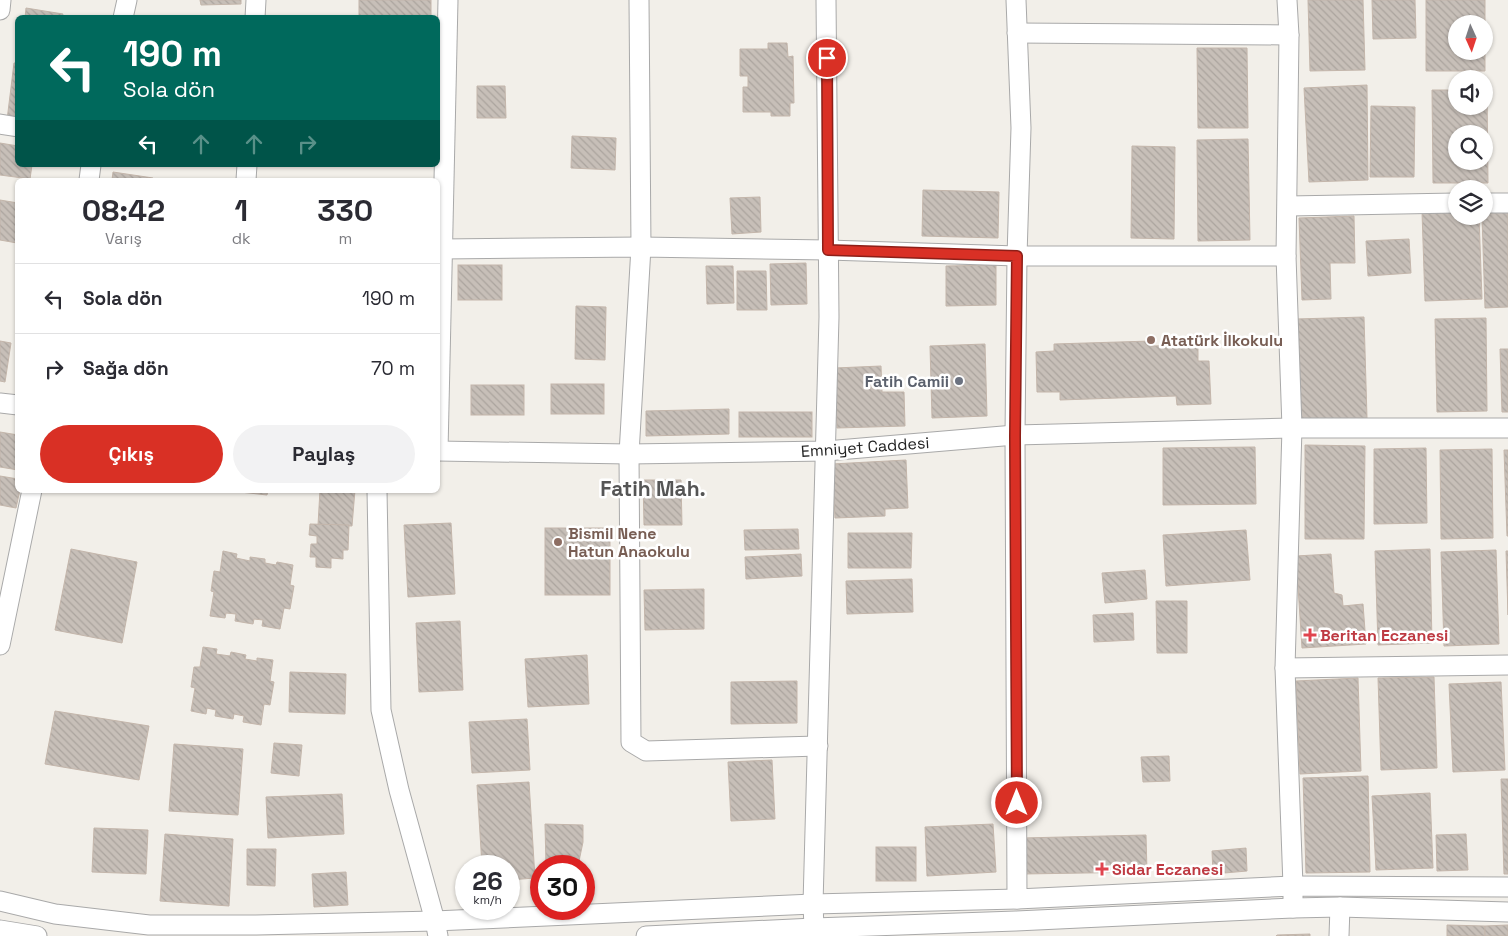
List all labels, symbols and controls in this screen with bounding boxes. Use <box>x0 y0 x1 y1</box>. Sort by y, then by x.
north arrow <box>1448 15 1492 60</box>
map controls <box>1448 15 1493 225</box>
text: 190 m <box>123 32 222 76</box>
icon: left <box>40 35 105 100</box>
pin <box>806 37 848 79</box>
icon: arrive <box>813 44 841 72</box>
button: sound <box>1448 70 1493 115</box>
text: Sola dön <box>123 75 215 103</box>
button: search <box>1448 125 1493 170</box>
icon: left <box>134 130 162 158</box>
icon: ahead <box>187 130 215 158</box>
icon: ahead <box>240 130 268 158</box>
icon: right <box>293 130 321 158</box>
button: layers <box>1448 180 1493 225</box>
text: 08:42 <box>82 191 165 230</box>
text: 1 <box>234 191 248 230</box>
text: 330 <box>317 191 373 230</box>
text: Varış <box>105 228 142 249</box>
text: dk <box>232 228 251 249</box>
text: m <box>338 228 352 249</box>
icon: left <box>40 285 68 313</box>
text: Sola dön <box>83 286 162 311</box>
text: 190 m <box>362 286 415 311</box>
place label: Atatürk İlkokulu <box>1161 330 1283 351</box>
marker: Atatürk İlkokulu <box>1145 334 1157 346</box>
icon: right <box>40 355 68 383</box>
text: Sağa dön <box>83 356 169 381</box>
text: 70 m <box>371 356 415 381</box>
place label: Fatih Camii <box>865 371 949 392</box>
marker: Fatih Camii <box>953 375 965 387</box>
button: Çıkış <box>40 425 223 483</box>
button: Paylaş <box>233 425 415 483</box>
street label: Emniyet Caddesi <box>800 432 930 462</box>
district label: Fatih Mah. <box>600 475 706 502</box>
place label: Bismil Nene Hatun Anaokulu <box>568 523 690 562</box>
marker: Bismil Nene Hatun Anaokulu <box>552 536 564 548</box>
place label: Beritan Eczanesi <box>1320 625 1448 646</box>
marker: Beritan Eczanesi <box>1304 629 1316 641</box>
position arrow <box>990 776 1042 828</box>
speed limit sign: 30 <box>530 855 595 920</box>
place label: Sidar Eczanesi <box>1112 859 1223 880</box>
marker: Sidar Eczanesi <box>1096 863 1108 875</box>
text: 26 <box>472 865 503 897</box>
text: km/h <box>473 892 502 908</box>

